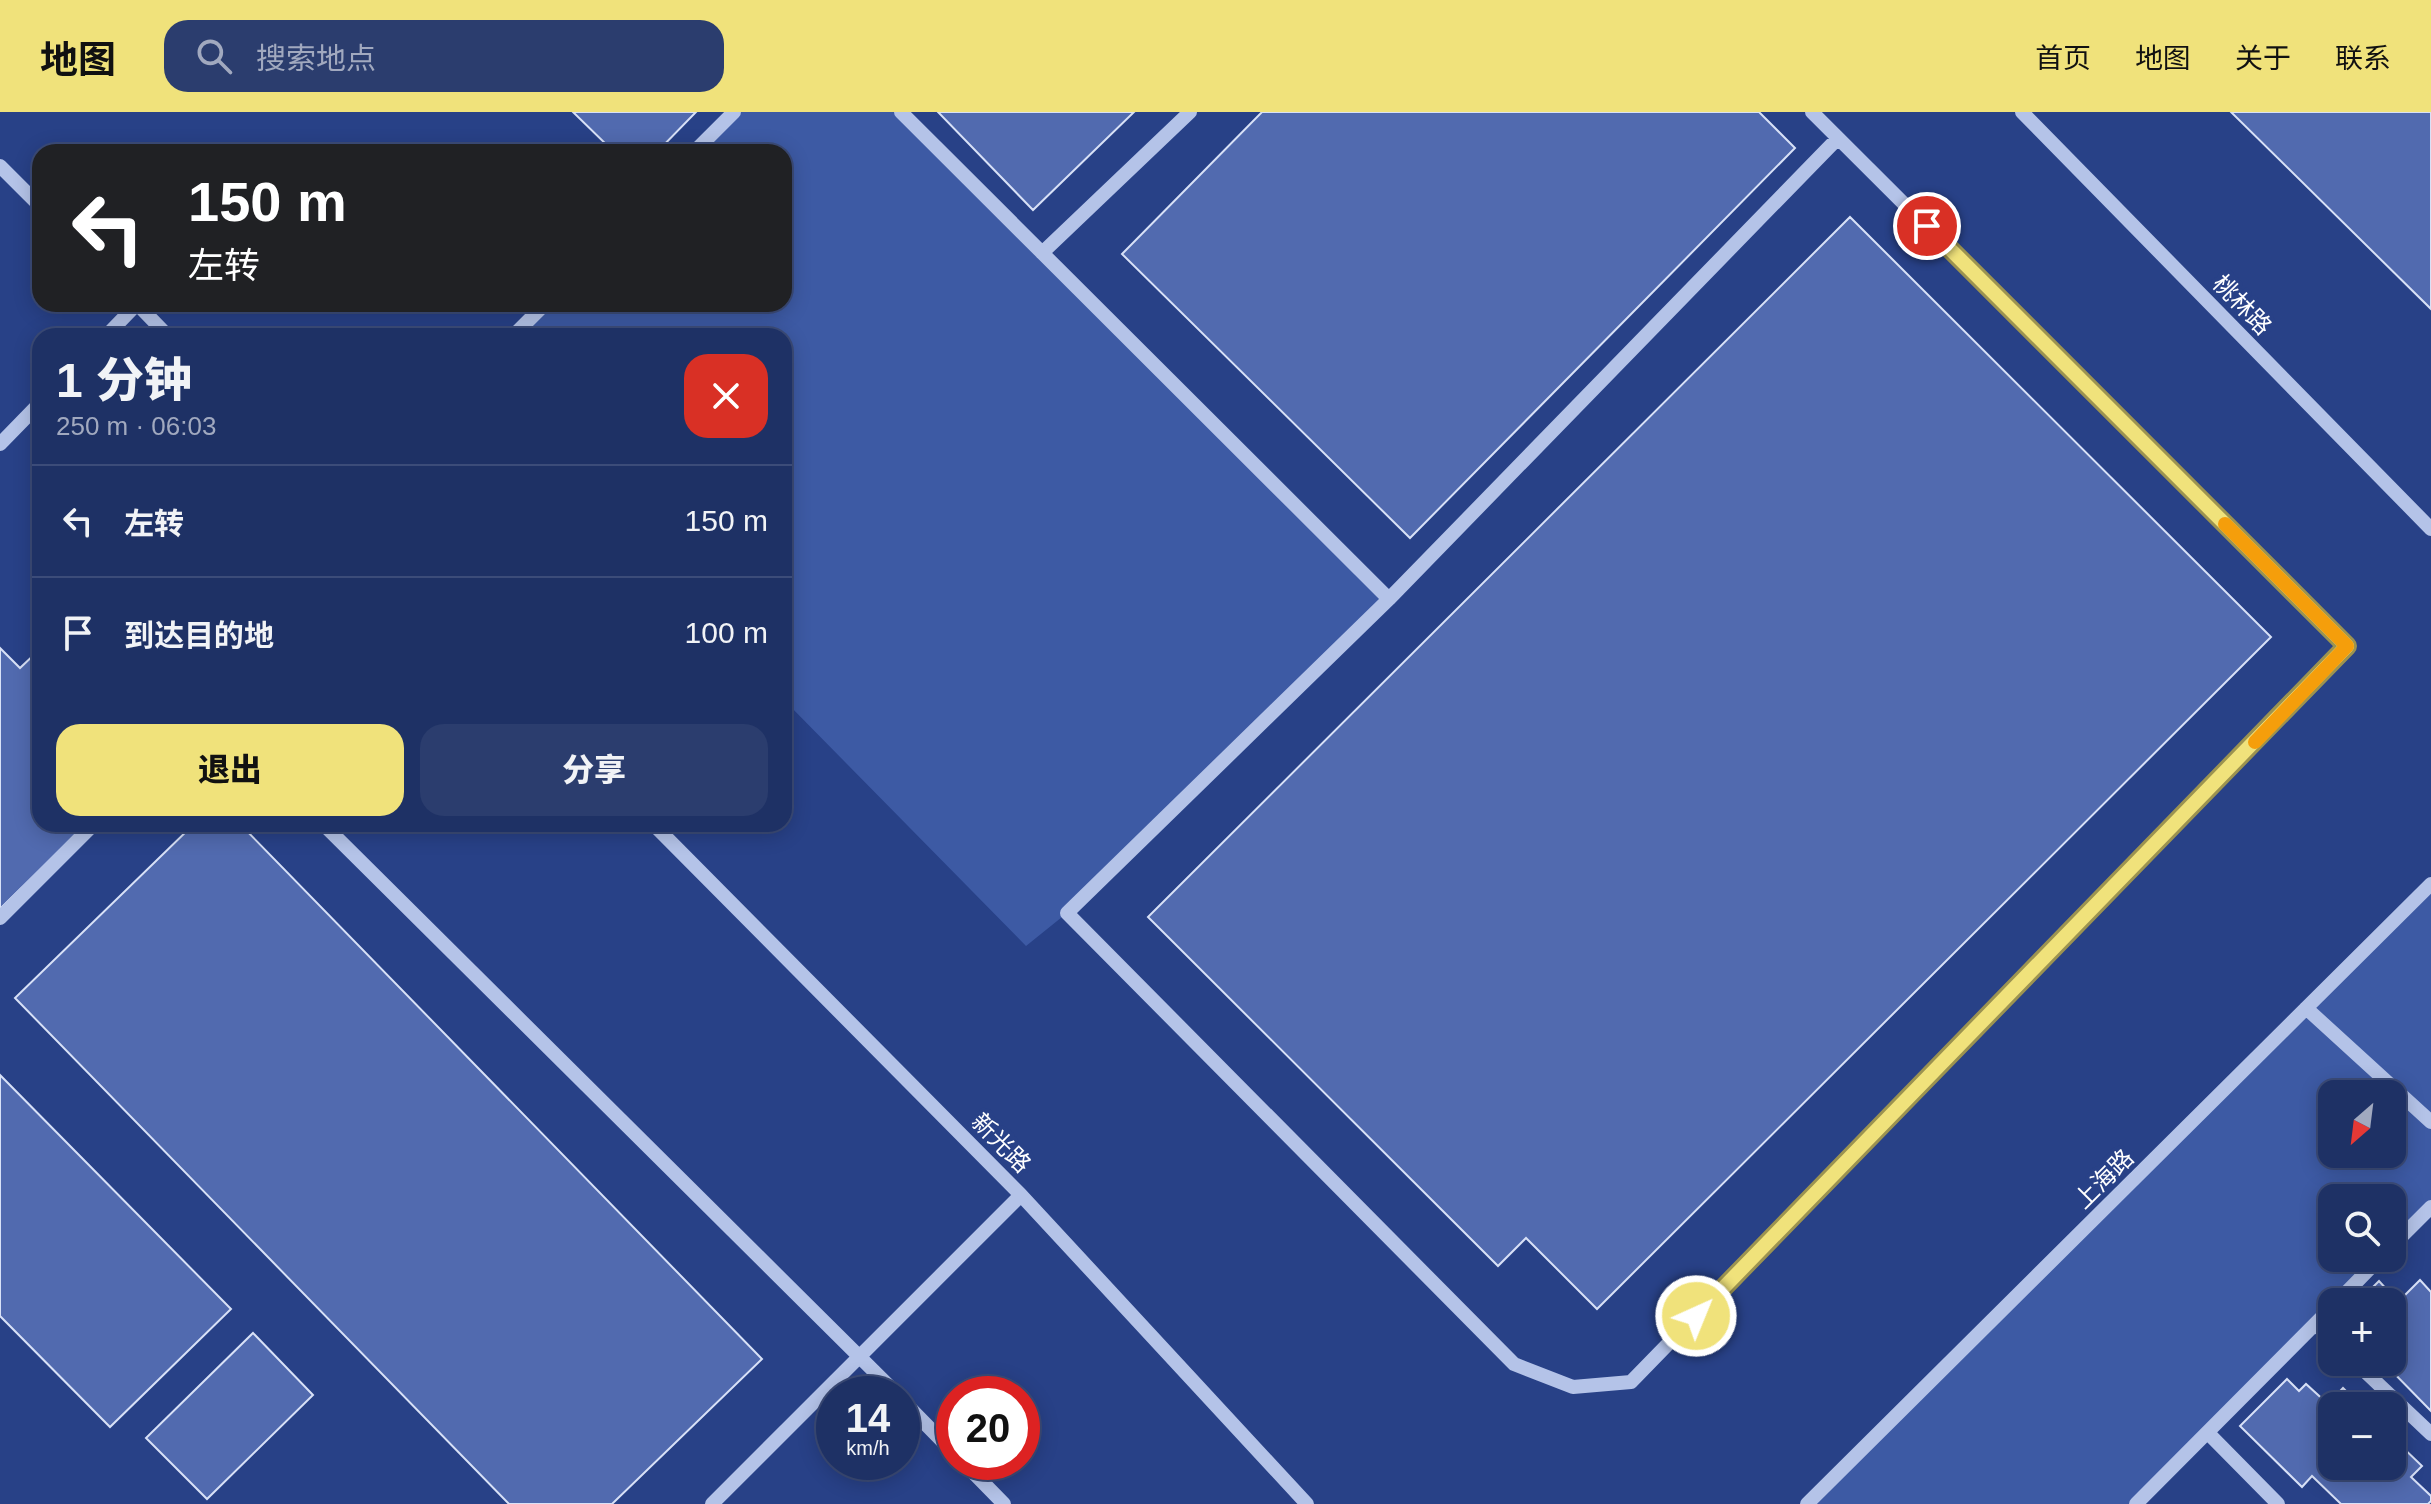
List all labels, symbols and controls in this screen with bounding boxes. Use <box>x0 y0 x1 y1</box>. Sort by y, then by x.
search box <box>164 20 724 92</box>
icon: search <box>192 34 236 78</box>
text: 地图 <box>40 39 116 81</box>
text: 搜索地点 <box>256 42 376 75</box>
text: 首页 <box>2035 43 2091 74</box>
text: 地图 <box>2135 43 2191 74</box>
text: 关于 <box>2235 43 2291 74</box>
text: 联系 <box>2335 43 2391 74</box>
text: 150 m <box>188 170 347 233</box>
icon: left <box>56 176 160 280</box>
pin <box>1893 192 1961 260</box>
icon: arrive <box>1905 204 1949 248</box>
text: 左转 <box>188 245 260 286</box>
street label: 桃林路 <box>2208 269 2277 340</box>
text: 1 分钟 <box>56 354 192 407</box>
button: close <box>684 354 768 438</box>
text: 250 m · 06:03 <box>56 411 216 441</box>
icon: left <box>56 499 100 543</box>
text: 150 m <box>685 504 768 537</box>
text: 左转 <box>124 507 184 540</box>
icon: arrive <box>56 611 100 655</box>
text: 100 m <box>685 616 768 649</box>
text: 到达目的地 <box>124 619 274 652</box>
button: 退出 <box>56 724 404 816</box>
button: 分享 <box>420 724 768 816</box>
north arrow <box>2318 1080 2406 1168</box>
map controls <box>2318 1080 2406 1480</box>
street label: 新光路 <box>966 1108 1036 1178</box>
street label: 上海路 <box>2069 1144 2139 1214</box>
button: search <box>2318 1184 2406 1272</box>
position arrow <box>1654 1274 1738 1358</box>
button: + <box>2318 1288 2406 1376</box>
speed limit sign: 20 <box>936 1376 1040 1480</box>
button: − <box>2318 1392 2406 1480</box>
text: 14 <box>846 1396 890 1440</box>
text: km/h <box>846 1437 890 1459</box>

